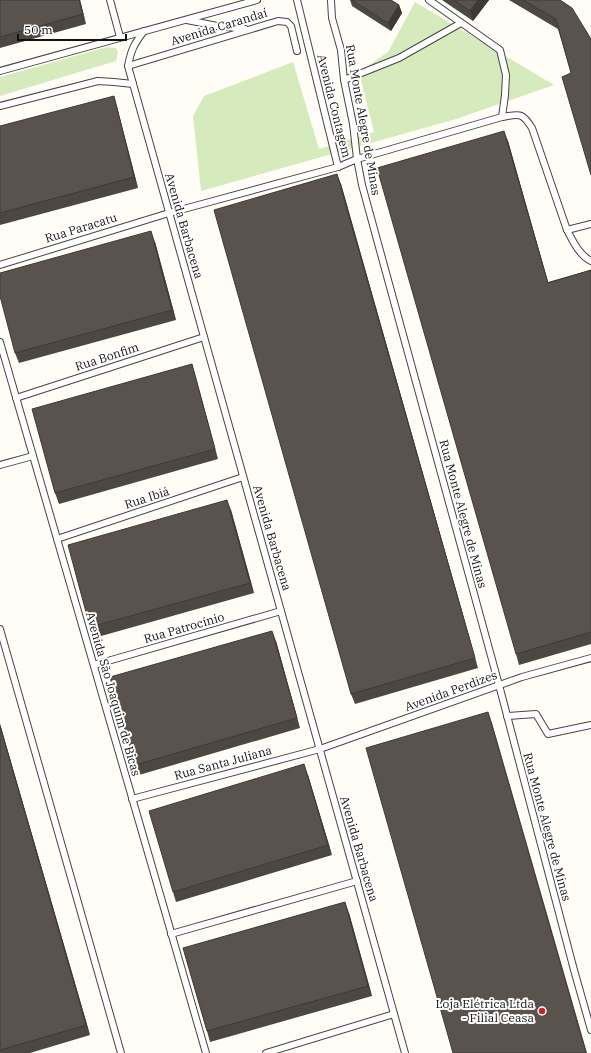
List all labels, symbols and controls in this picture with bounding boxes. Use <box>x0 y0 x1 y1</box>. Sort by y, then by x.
street label: Avenida Carandaí <box>169 5 269 48</box>
scale bar <box>18 16 126 42</box>
text: 50 m <box>24 22 53 37</box>
street label: Rua Monte Alegre de Minas <box>343 43 384 197</box>
street label: Avenida Contagem <box>314 53 355 160</box>
street label: Avenida Barbacena <box>162 171 207 281</box>
street label: Rua Paracatu <box>43 209 119 246</box>
street label: Rua Bonfim <box>73 339 141 374</box>
street label: Rua Monte Alegre de Minas <box>436 438 491 590</box>
street label: Rua Ibiá <box>122 483 172 512</box>
street label: Avenida Barbacena <box>250 483 295 593</box>
street label: Rua Patrocínio <box>142 609 226 646</box>
street label: Avenida São Joaquim de Bicas <box>83 610 144 778</box>
street label: Avenida Perdizes <box>403 667 499 714</box>
street label: Rua Santa Juliana <box>172 742 274 783</box>
street label: Rua Monte Alegre de Minas <box>520 751 575 903</box>
street label: Avenida Barbacena <box>337 794 382 904</box>
place label: Loja Elétrica Ltda - Filial Ceasa <box>435 996 534 1025</box>
marker: Loja Elétrica Ltda - Filial Ceasa <box>537 1006 547 1016</box>

